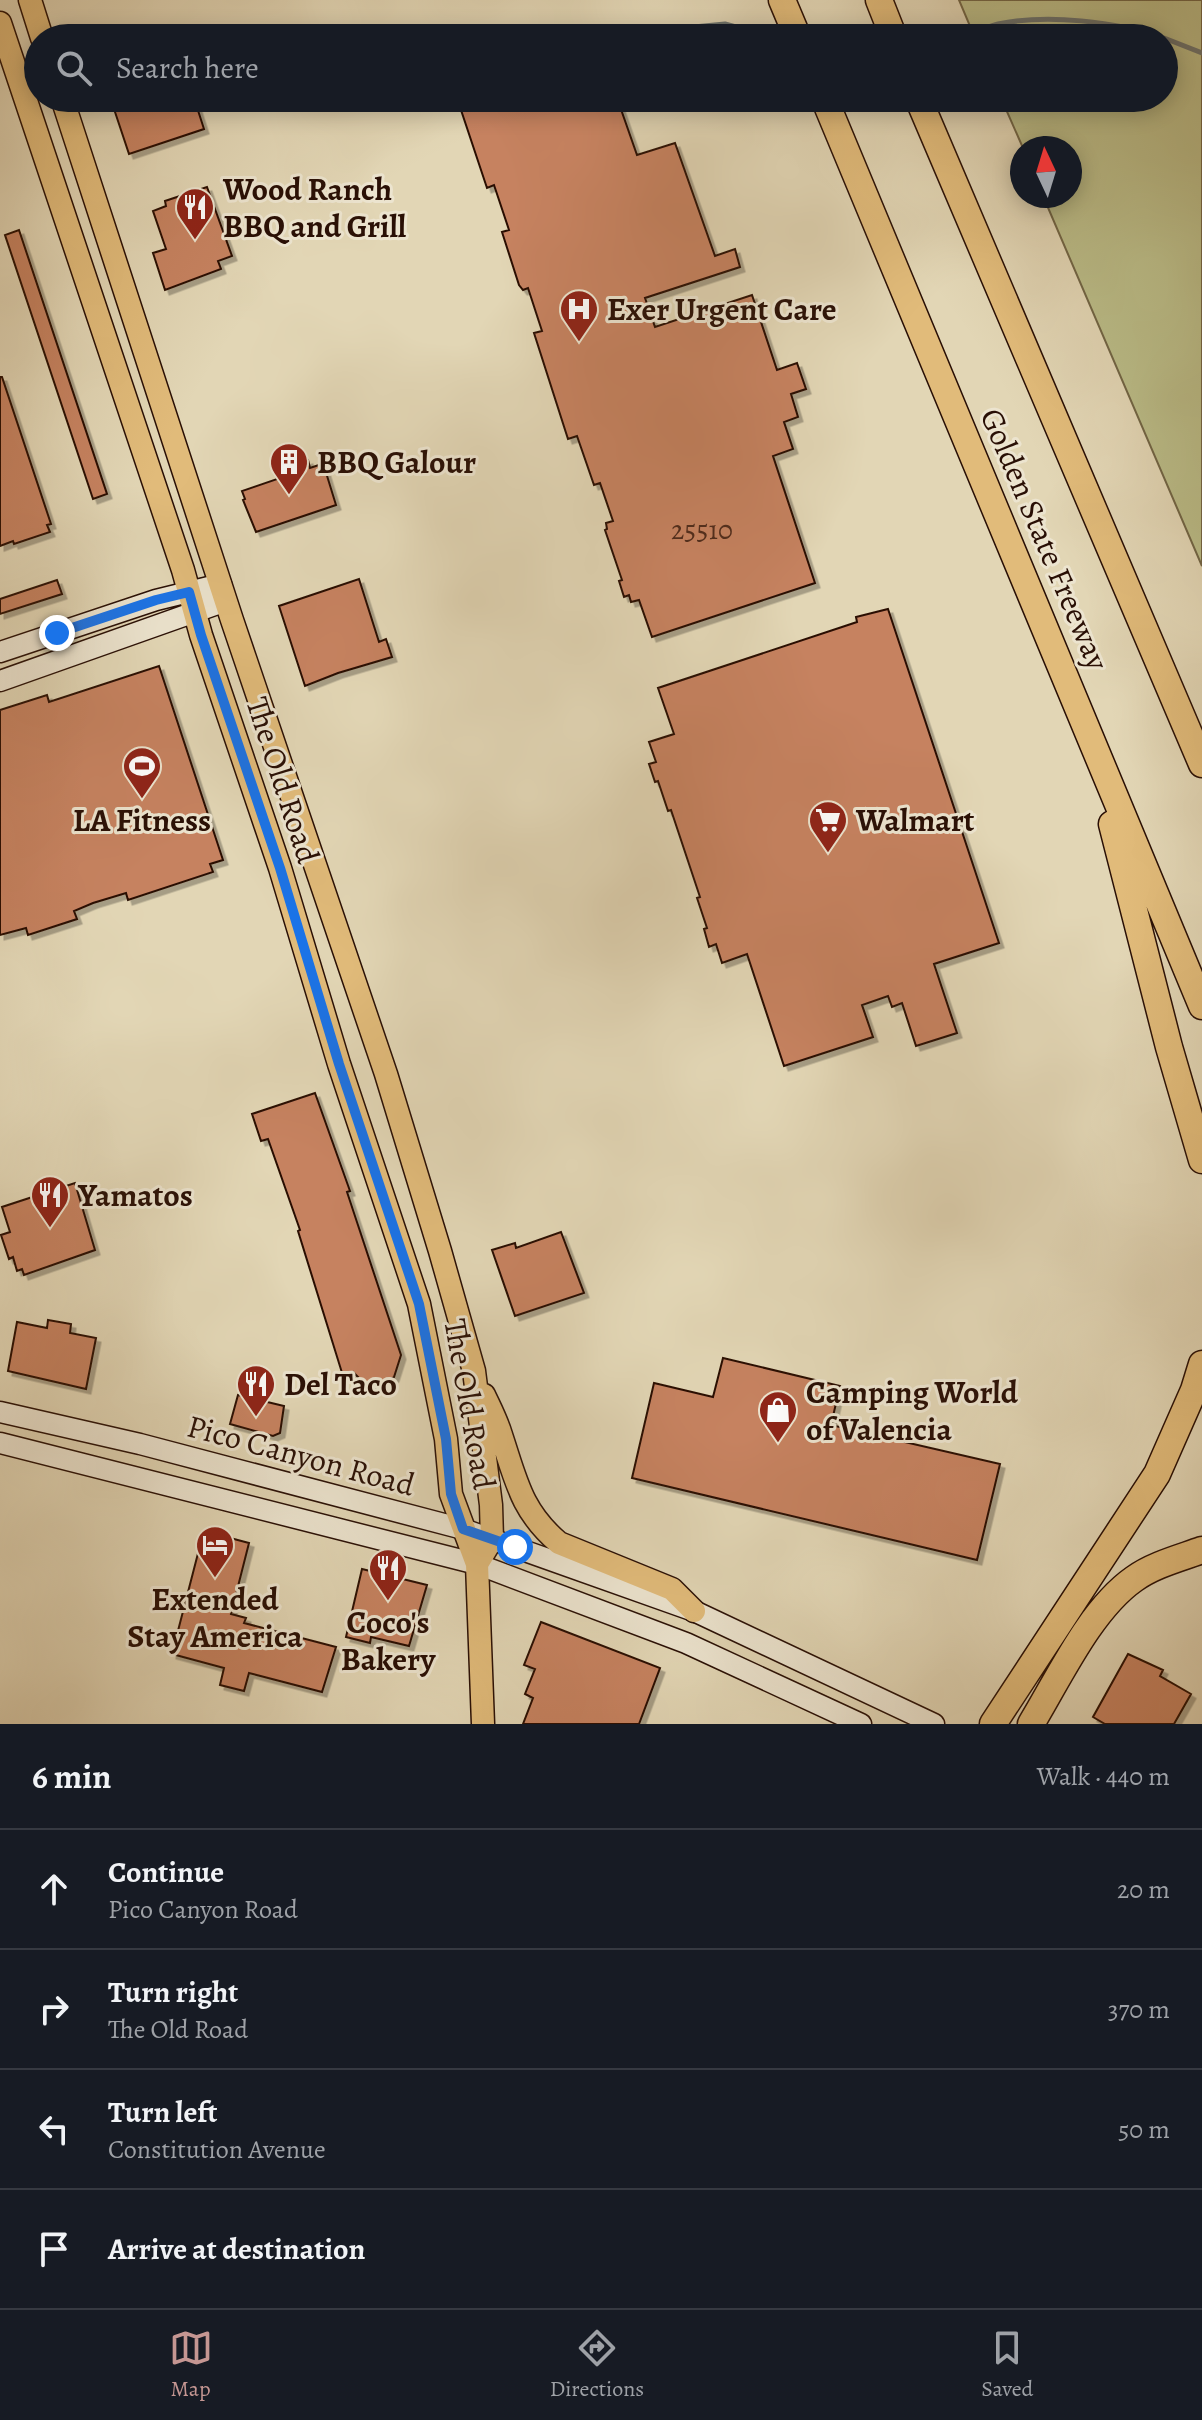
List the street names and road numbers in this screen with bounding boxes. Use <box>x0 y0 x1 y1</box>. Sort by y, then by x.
street label: Golden State Freeway <box>970 401 1120 677</box>
street label: The Old Road <box>235 691 331 870</box>
street label: The Old Road <box>433 1315 507 1494</box>
street label: Pico Canyon Road <box>182 1403 420 1507</box>

